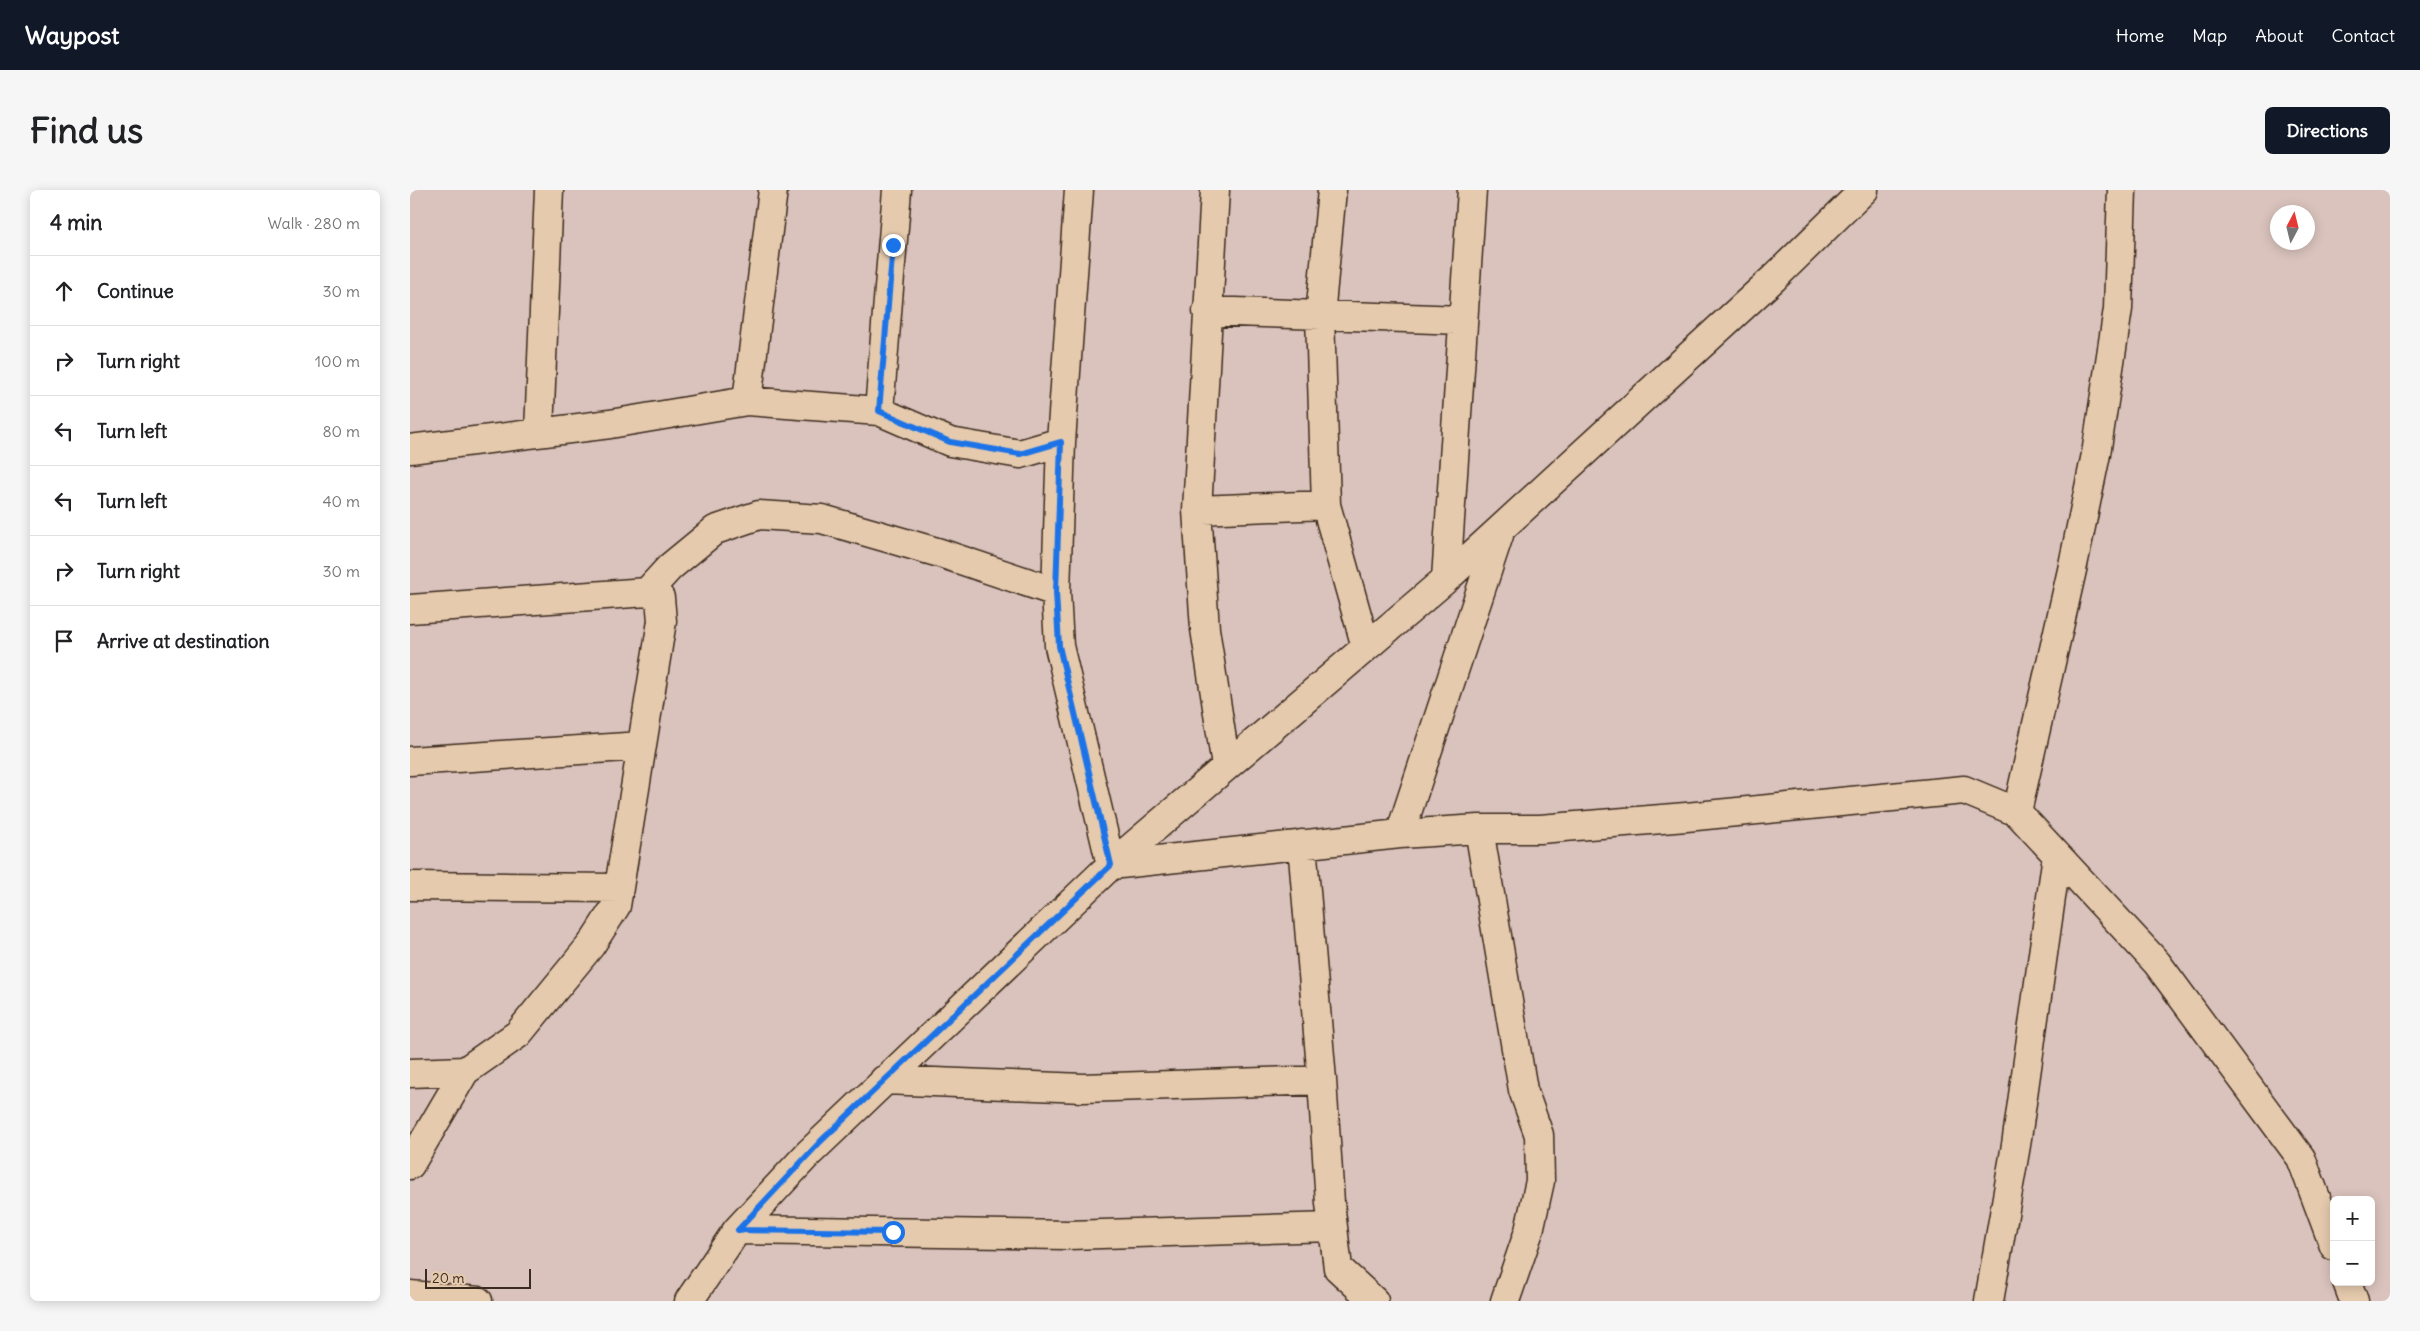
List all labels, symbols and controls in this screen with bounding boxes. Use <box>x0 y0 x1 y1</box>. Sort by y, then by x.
text: Waypost <box>25 20 119 50</box>
text: Home <box>2116 24 2164 47</box>
text: Map <box>2192 24 2227 47</box>
text: About <box>2255 24 2303 47</box>
text: Contact <box>2331 24 2395 47</box>
button: Directions <box>2265 107 2390 154</box>
text: Find us <box>30 108 143 152</box>
north arrow <box>2270 205 2315 250</box>
text: 4 min <box>50 209 102 236</box>
text: Walk · 280 m <box>268 213 360 233</box>
route end <box>882 234 905 257</box>
icon: ahead <box>50 277 78 305</box>
text: Continue <box>97 279 174 303</box>
text: 30 m <box>323 281 360 301</box>
icon: right <box>50 347 78 375</box>
text: Turn right <box>97 349 180 373</box>
text: 100 m <box>315 351 360 371</box>
icon: left <box>50 417 78 445</box>
text: Turn left <box>97 419 167 443</box>
text: 80 m <box>322 421 360 441</box>
icon: left <box>50 487 78 515</box>
text: Turn left <box>97 489 167 513</box>
text: 40 m <box>322 491 360 511</box>
icon: right <box>50 557 78 585</box>
text: Turn right <box>97 559 180 583</box>
text: 30 m <box>323 561 360 581</box>
icon: arrive <box>50 627 78 655</box>
text: Arrive at destination <box>97 629 270 653</box>
map controls <box>2330 1196 2375 1286</box>
button: + <box>2330 1196 2375 1241</box>
route start <box>882 1221 905 1244</box>
button: − <box>2330 1241 2375 1286</box>
scale bar <box>425 1266 531 1289</box>
text: 20 m <box>432 1269 465 1287</box>

